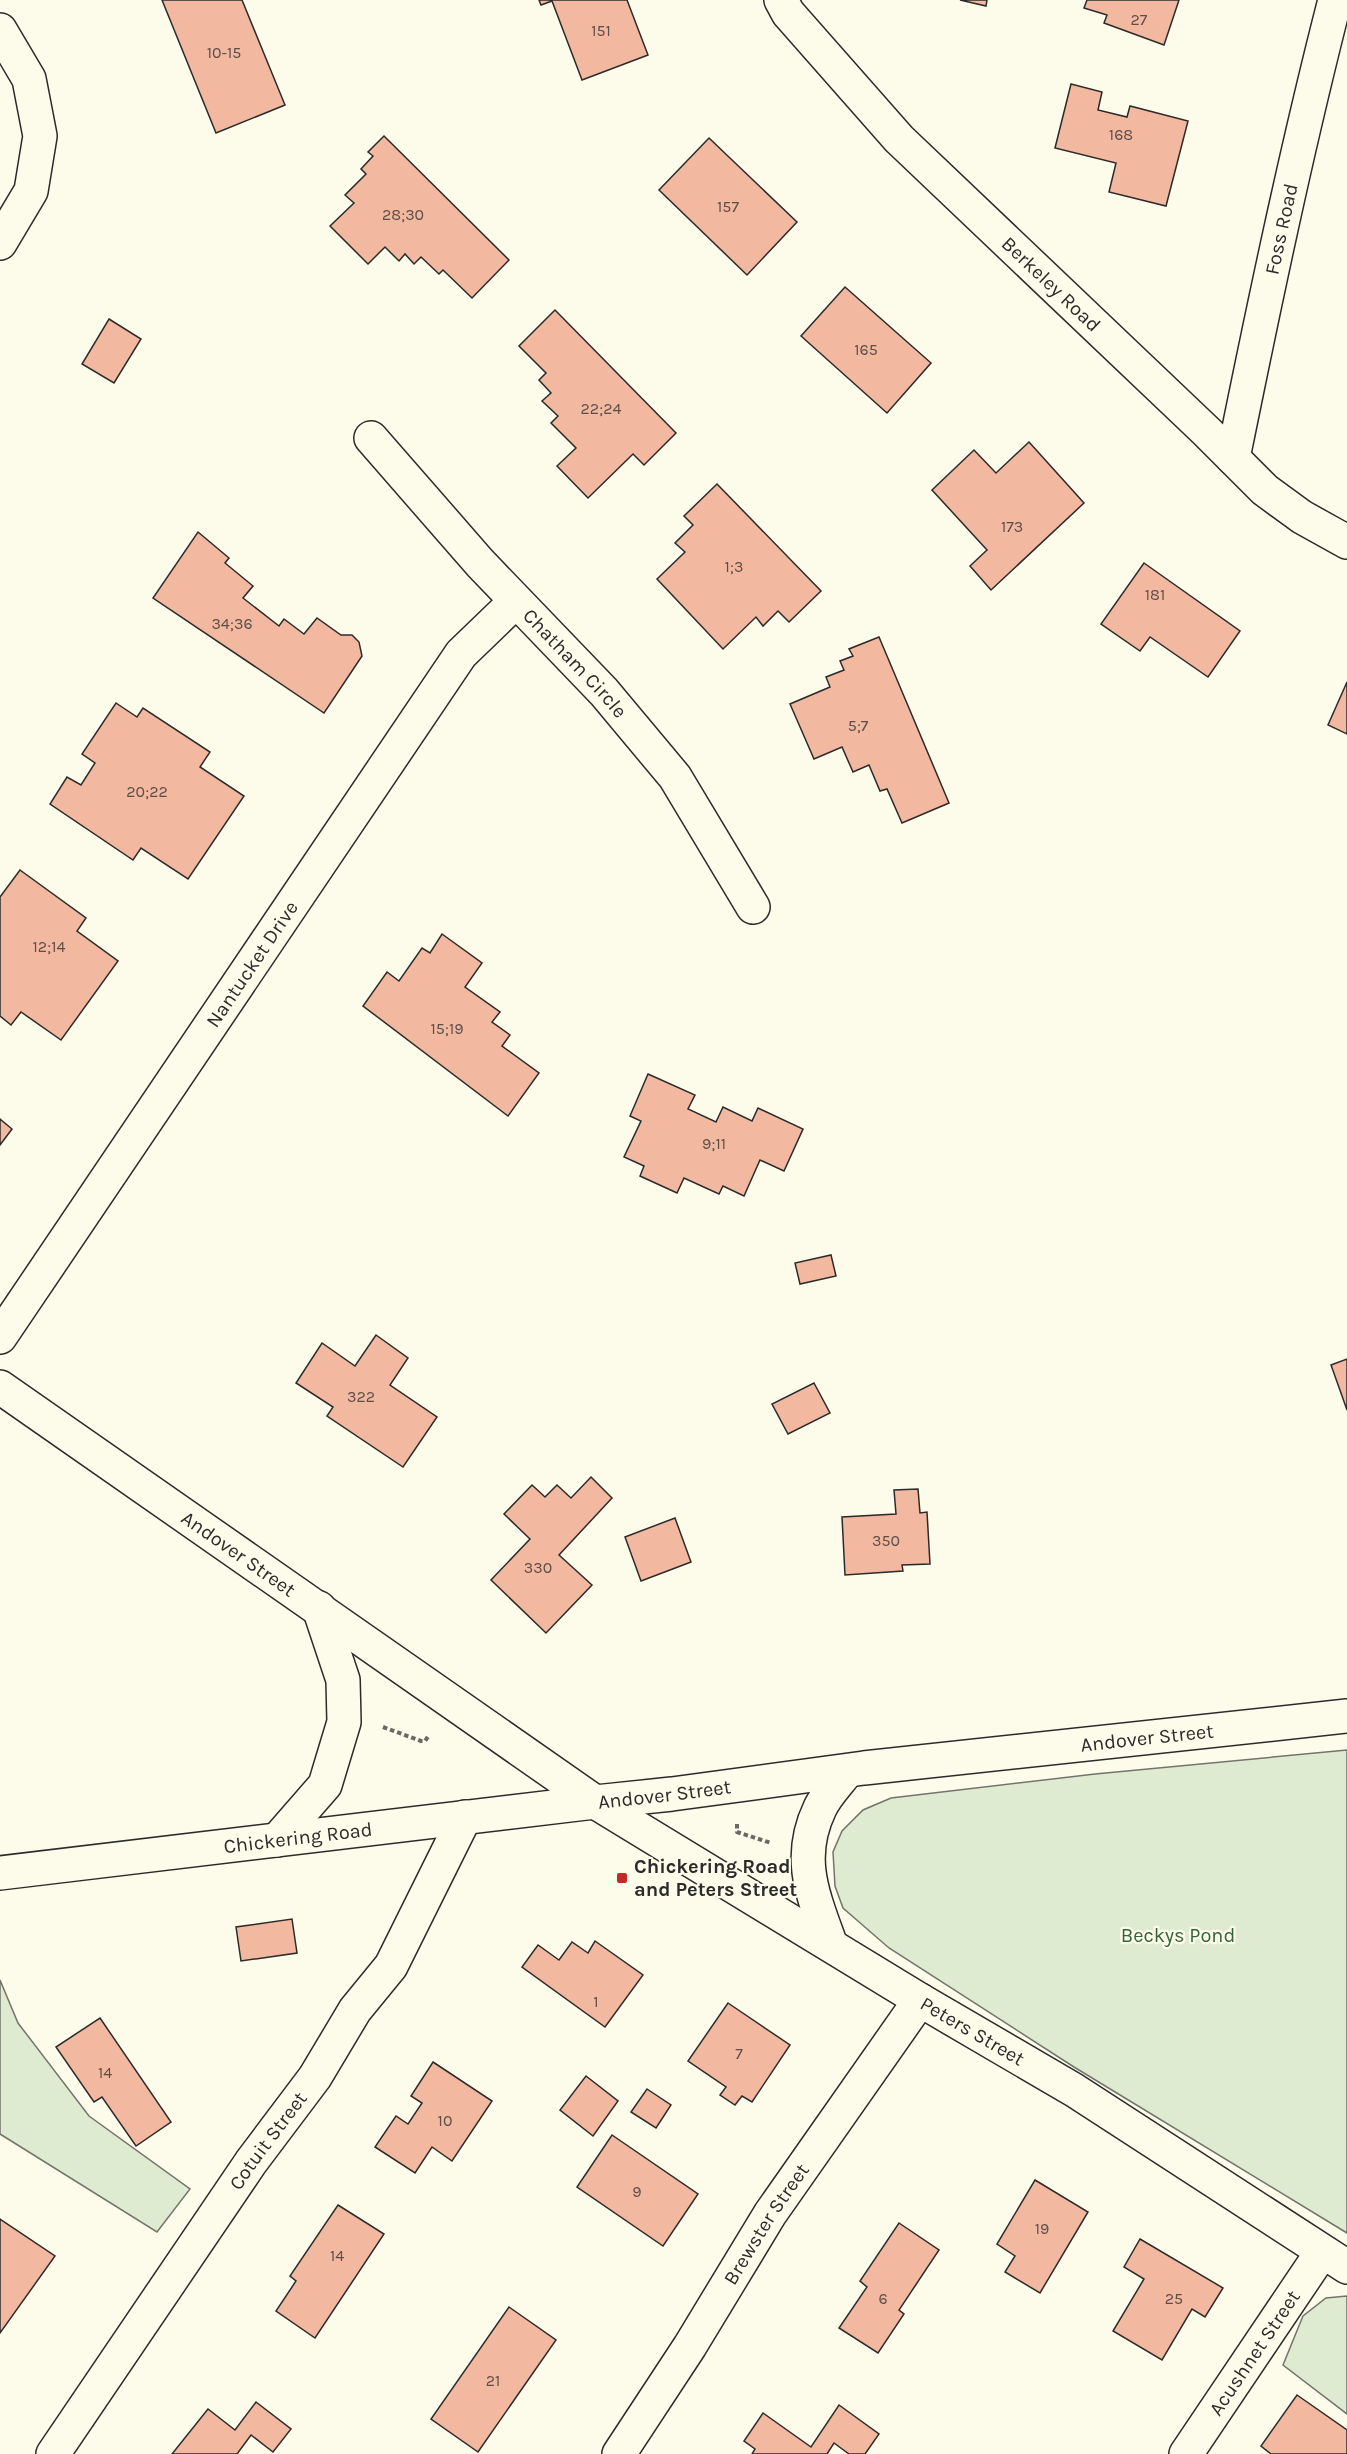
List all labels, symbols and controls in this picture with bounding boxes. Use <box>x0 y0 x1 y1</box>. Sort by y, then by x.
house number: 27 <box>1131 10 1148 29</box>
house number: 151 <box>591 21 611 40</box>
house number: 10-15 <box>207 43 241 62</box>
house number: 168 <box>1109 125 1133 144</box>
street label: Foss Road <box>1260 181 1303 277</box>
house number: 157 <box>717 197 739 216</box>
house number: 28;30 <box>382 205 424 224</box>
street label: Berkeley Road <box>997 232 1105 337</box>
house number: 165 <box>854 340 878 359</box>
house number: 22;24 <box>581 399 622 418</box>
house number: 173 <box>1001 517 1023 536</box>
house number: 1;3 <box>725 557 743 576</box>
house number: 181 <box>1145 585 1165 604</box>
street label: Chatham Circle <box>518 604 632 723</box>
house number: 34;36 <box>211 614 253 633</box>
house number: 5;7 <box>848 716 869 735</box>
house number: 20;22 <box>126 782 168 801</box>
street label: Nantucket Drive <box>201 897 303 1032</box>
house number: 12;14 <box>33 937 66 956</box>
house number: 15;19 <box>430 1019 464 1038</box>
house number: 9;11 <box>702 1134 726 1153</box>
house number: 322 <box>347 1387 375 1406</box>
street label: Andover Street <box>177 1506 300 1602</box>
house number: 350 <box>872 1531 900 1550</box>
house number: 330 <box>524 1558 552 1577</box>
street label: Andover Street <box>1079 1719 1215 1757</box>
street label: Andover Street <box>597 1775 733 1814</box>
street label: Chickering Road <box>222 1818 374 1858</box>
place label: Chickering Road and Peters Street <box>634 1855 797 1901</box>
marker: Chickering Road and Peters Street <box>615 1871 629 1885</box>
park label: Beckys Pond <box>1121 1924 1235 1947</box>
house number: 1 <box>593 1992 599 2011</box>
street label: Peters Street <box>916 1992 1029 2071</box>
house number: 7 <box>735 2044 743 2063</box>
house number: 14 <box>98 2063 112 2082</box>
street label: Cotuit Street <box>225 2087 312 2194</box>
house number: 10 <box>438 2111 452 2130</box>
street label: Brewster Street <box>719 2159 814 2289</box>
house number: 9 <box>632 2182 642 2201</box>
house number: 19 <box>1035 2219 1049 2238</box>
house number: 14 <box>330 2246 344 2265</box>
street label: Acushnet Street <box>1204 2286 1305 2420</box>
house number: 6 <box>878 2289 888 2308</box>
house number: 25 <box>1165 2289 1183 2308</box>
house number: 21 <box>486 2371 500 2390</box>

